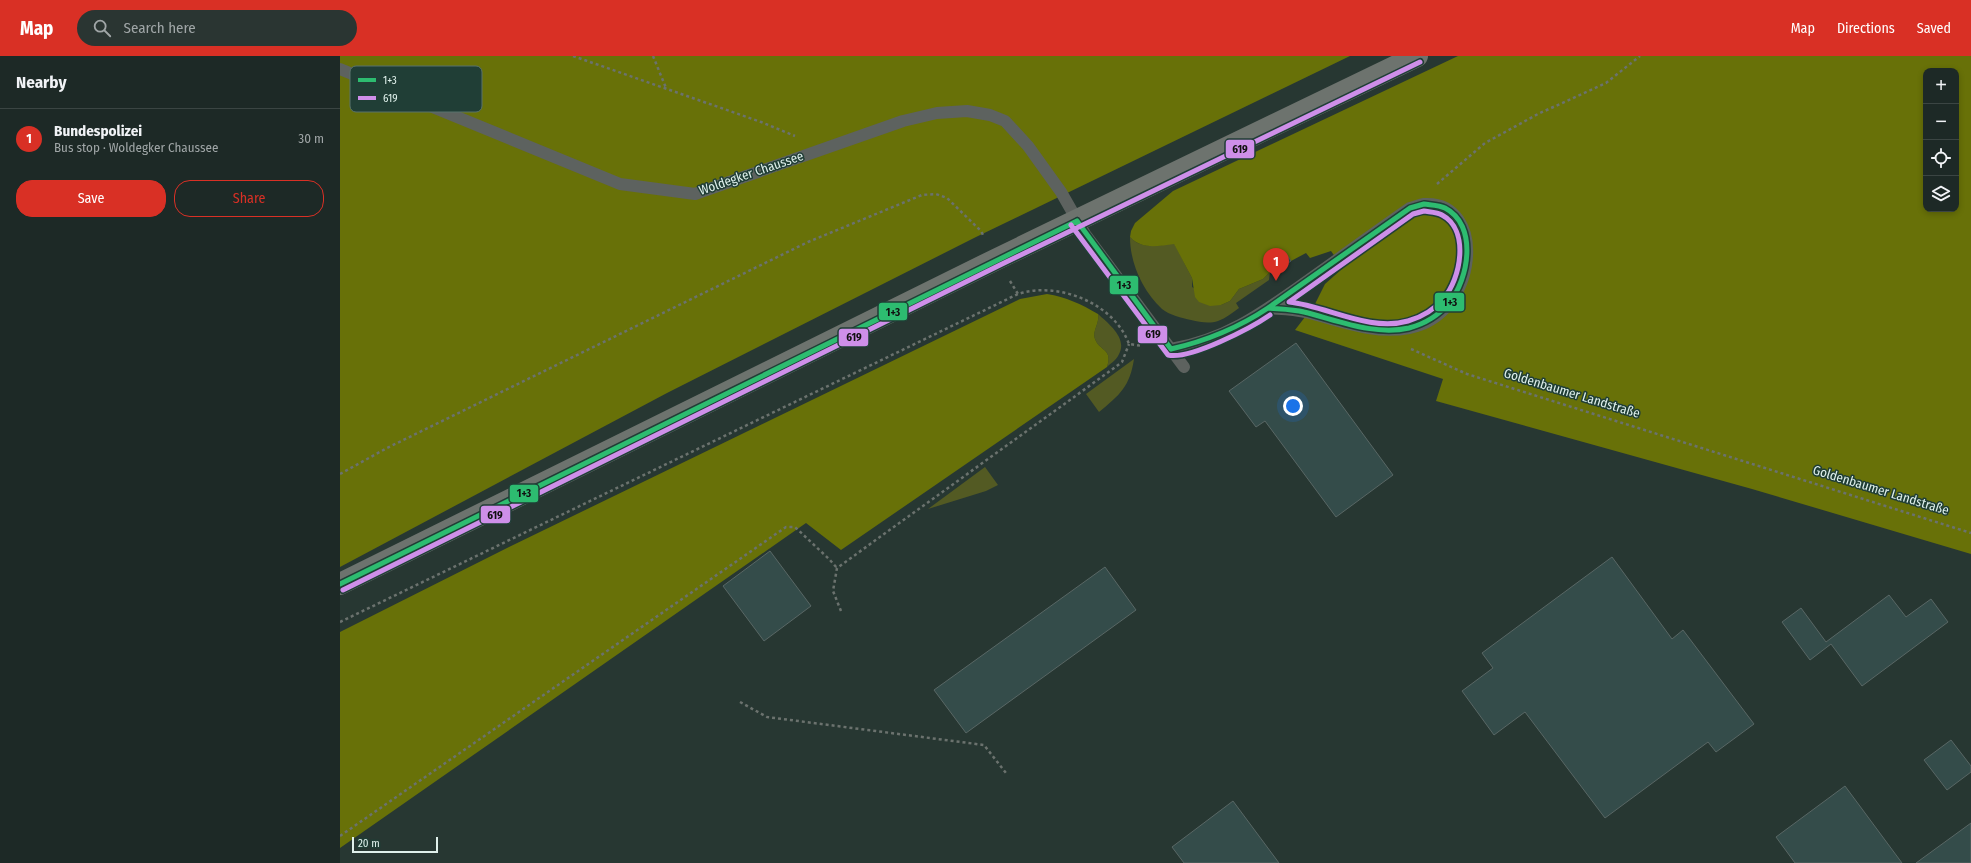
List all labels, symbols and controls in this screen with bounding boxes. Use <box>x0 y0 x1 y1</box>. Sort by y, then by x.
search box <box>77 10 357 46</box>
text: Map <box>20 17 53 40</box>
icon: search <box>91 17 113 39</box>
text: Search here <box>123 19 196 37</box>
text: Map <box>1791 20 1815 37</box>
text: Directions <box>1837 20 1895 37</box>
text: Saved <box>1917 20 1951 37</box>
legend <box>350 66 482 112</box>
map controls <box>1923 68 1959 212</box>
button: + <box>1923 68 1959 104</box>
text: Nearby <box>16 72 67 93</box>
text: 1+3 <box>383 74 397 87</box>
text: 619 <box>383 92 398 105</box>
button: − <box>1923 104 1959 140</box>
text: Bundespolizei <box>54 122 142 140</box>
text: 1 <box>26 131 32 146</box>
text: 30 m <box>298 131 324 146</box>
line badge: 619 <box>1225 139 1255 159</box>
text: Bus stop · Woldegker Chaussee <box>54 140 218 155</box>
button: locate <box>1923 140 1959 176</box>
text: 619 <box>1232 143 1248 156</box>
street label: Woldegker Chaussee <box>697 148 805 198</box>
button: layers <box>1923 176 1959 212</box>
button: Save <box>16 180 166 217</box>
button: Share <box>174 180 324 217</box>
pin: 1 <box>1263 248 1289 281</box>
line badge: 1+3 <box>1109 275 1139 295</box>
text: 1+3 <box>1117 279 1131 292</box>
line badge: 1+3 <box>1434 292 1465 312</box>
text: 1+3 <box>1443 296 1457 309</box>
line badge: 1+3 <box>878 302 908 321</box>
text: 1+3 <box>886 306 900 319</box>
line badge: 619 <box>1137 325 1168 344</box>
line badge: 619 <box>838 328 869 347</box>
text: 619 <box>1145 328 1161 341</box>
text: 619 <box>846 331 862 344</box>
street label: Goldenbaumer Landstraße <box>1502 365 1642 421</box>
your location <box>1283 396 1303 416</box>
street label: Goldenbaumer Landstraße <box>1811 462 1951 518</box>
line badge: 1+3 <box>509 484 539 503</box>
text: 1+3 <box>517 487 531 500</box>
line badge: 619 <box>480 505 511 524</box>
text: 619 <box>487 509 503 522</box>
scale bar <box>352 835 438 854</box>
text: 20 m <box>358 837 380 850</box>

